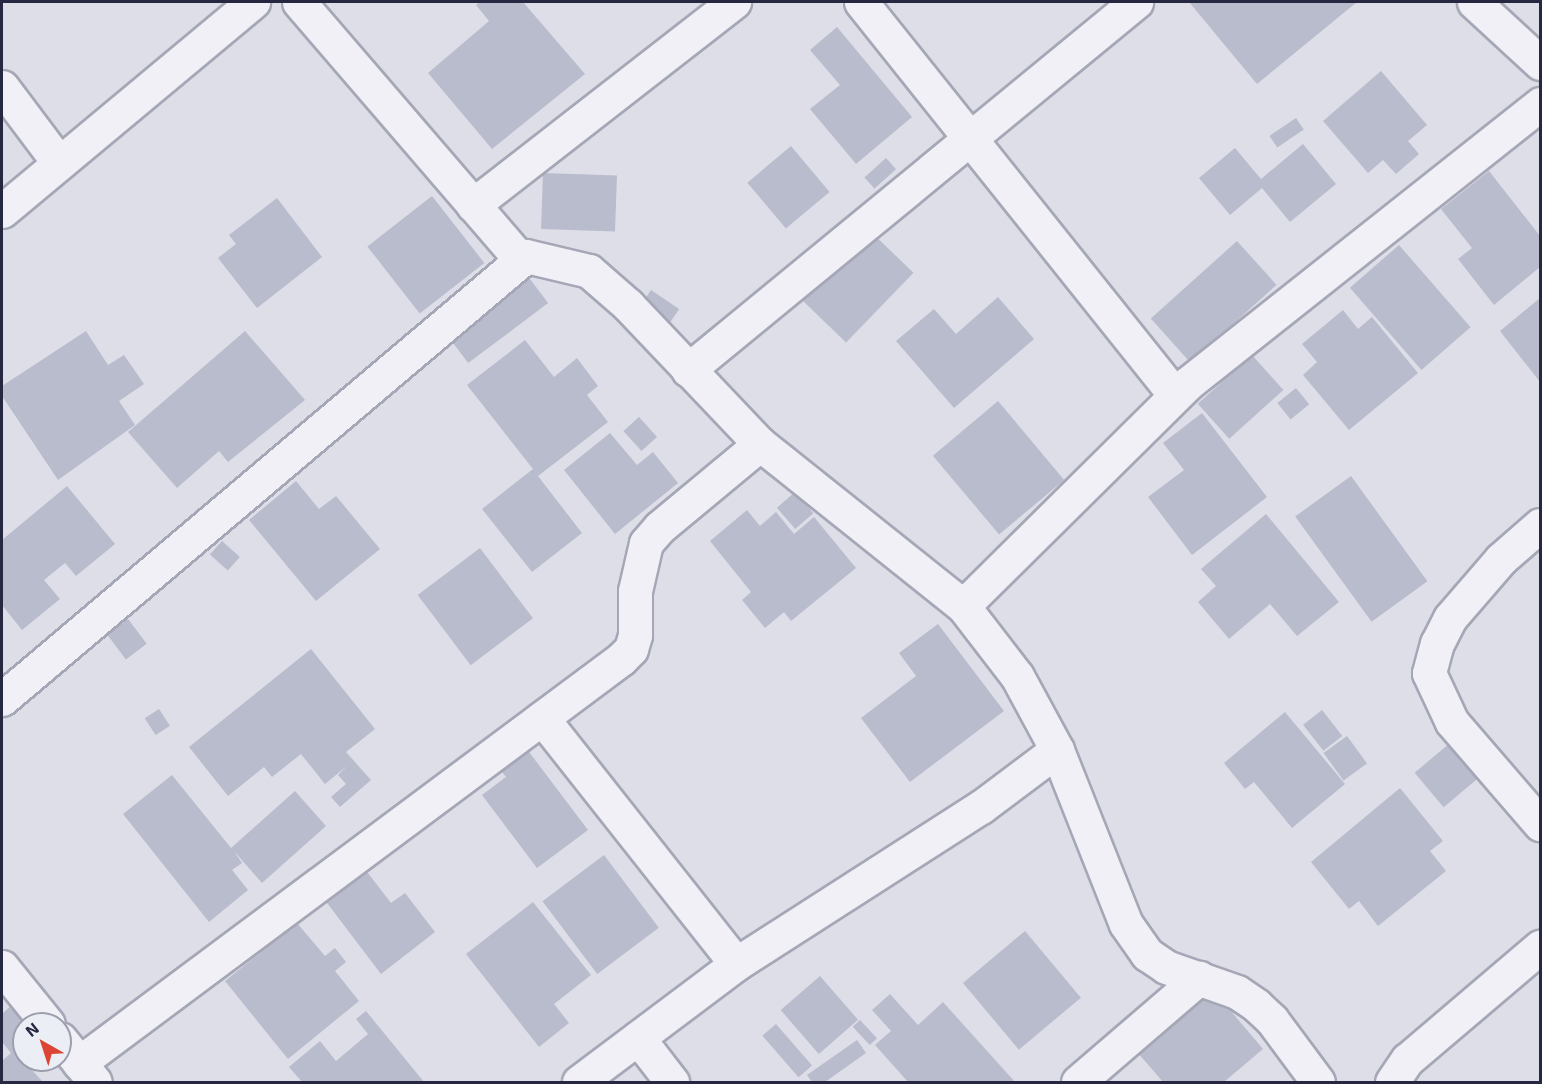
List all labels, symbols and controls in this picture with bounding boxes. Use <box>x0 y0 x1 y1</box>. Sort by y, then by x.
north arrow <box>12 1012 72 1072</box>
text: N <box>21 1018 42 1040</box>

